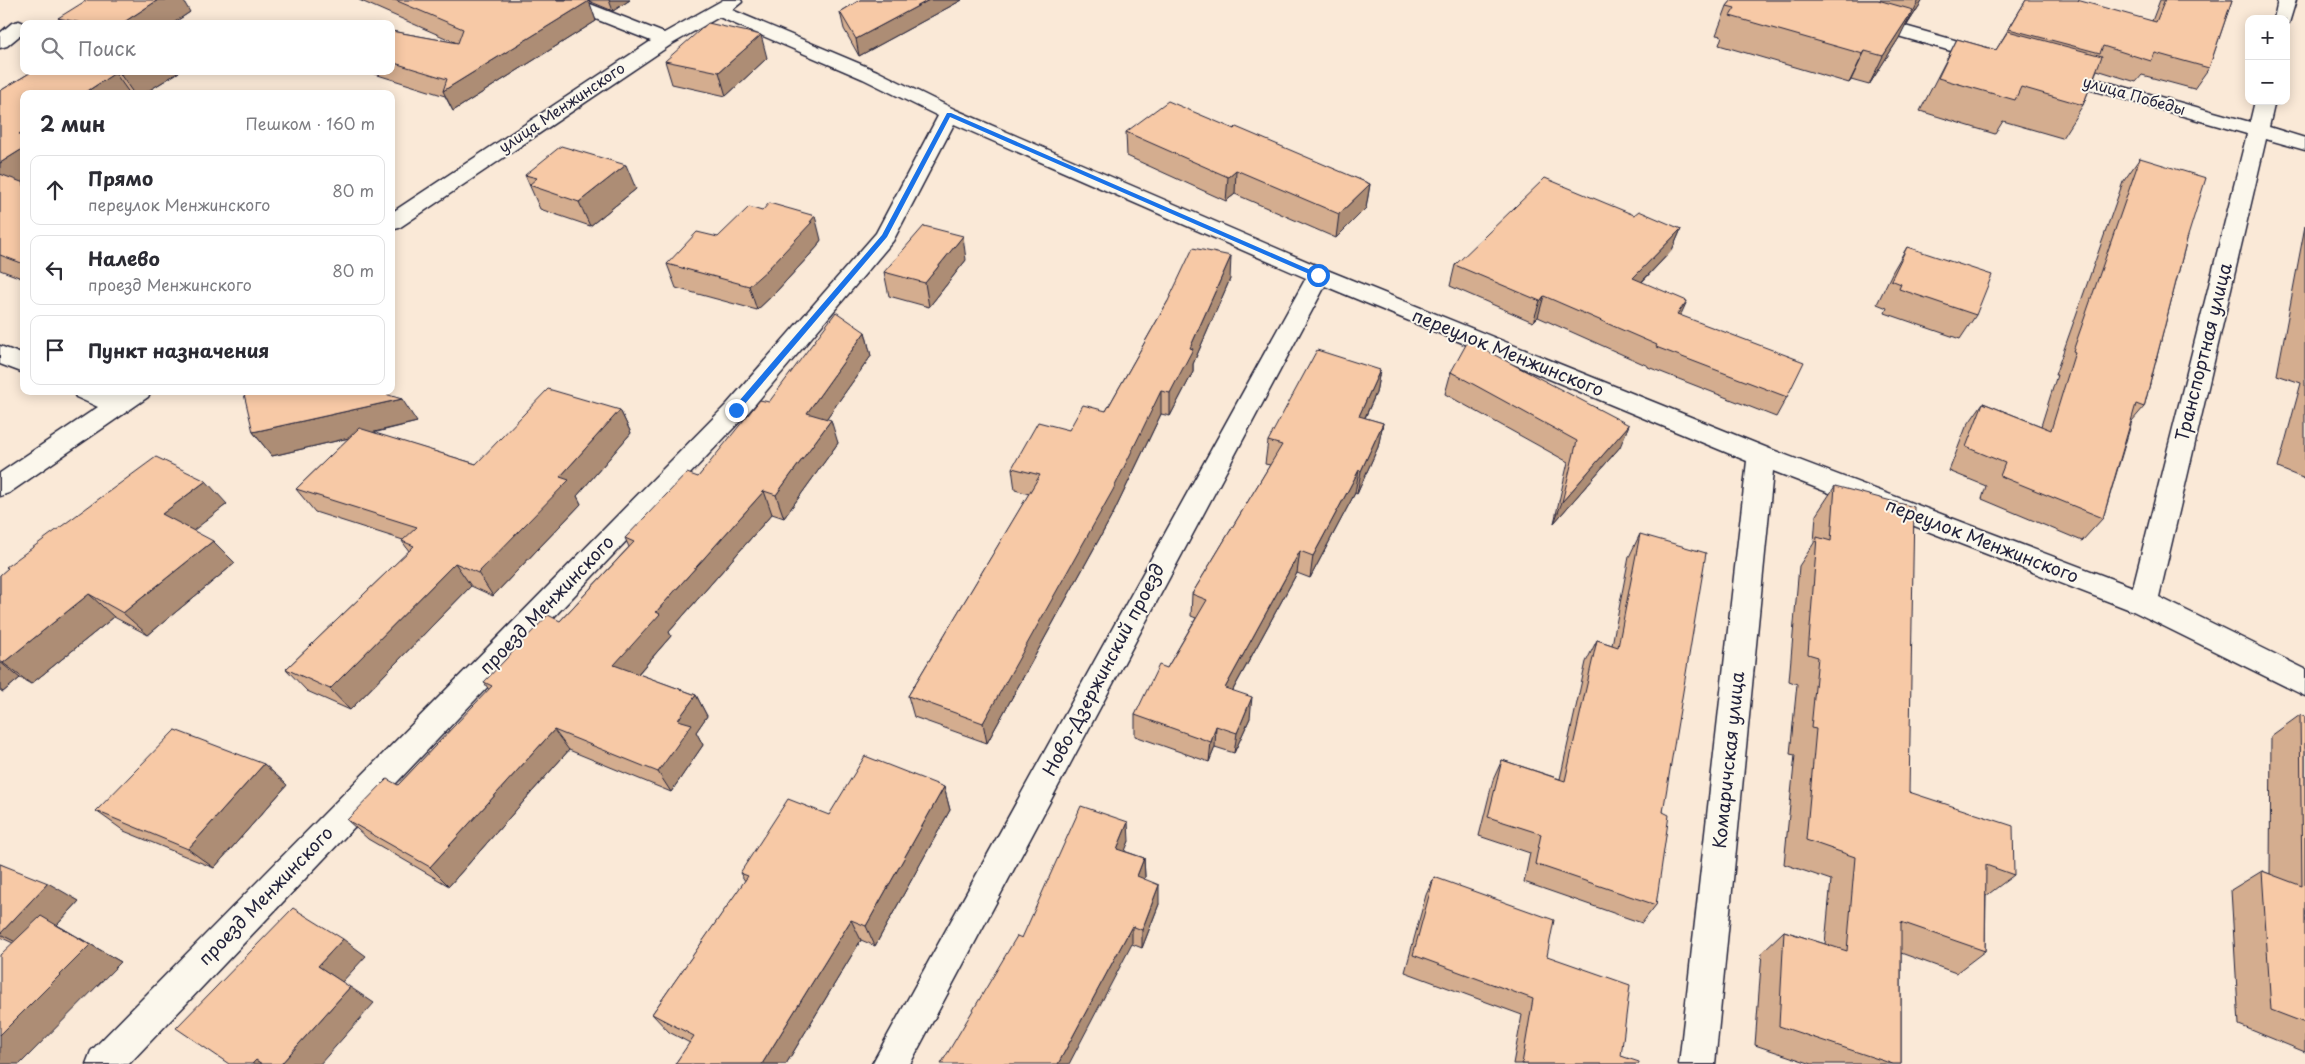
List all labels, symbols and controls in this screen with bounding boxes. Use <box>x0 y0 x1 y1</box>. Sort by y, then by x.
map controls <box>2245 15 2290 105</box>
button: + <box>2245 15 2290 60</box>
search box <box>20 20 395 75</box>
icon: search <box>38 34 66 62</box>
text: Поиск <box>78 34 136 62</box>
street label: улица Менжинского <box>493 56 629 158</box>
button: − <box>2245 60 2290 105</box>
street label: улица Победы <box>2080 69 2188 120</box>
text: 2 мин <box>40 107 105 139</box>
text: Пешком · 160 m <box>246 111 375 135</box>
text: Прямо <box>88 164 153 192</box>
icon: ahead <box>41 176 69 204</box>
text: 80 m <box>332 178 374 202</box>
text: переулок Менжинского <box>88 192 270 216</box>
text: Налево <box>88 244 160 272</box>
icon: left <box>41 256 69 284</box>
text: 80 m <box>332 258 374 282</box>
street label: Транспортная улица <box>2167 259 2238 444</box>
route start <box>1307 264 1330 287</box>
text: проезд Менжинского <box>88 272 252 296</box>
street label: переулок Менжинского <box>1408 301 1609 403</box>
icon: arrive <box>41 336 69 364</box>
text: Пункт назначения <box>88 336 269 364</box>
route end <box>725 399 748 422</box>
street label: переулок Менжинского <box>1882 490 2083 589</box>
street label: проезд Менжинского <box>472 528 620 680</box>
street label: Ново-Дзержинский проезд <box>1035 558 1170 780</box>
street label: Комаричская улица <box>1705 669 1750 850</box>
street label: проезд Менжинского <box>191 819 339 971</box>

